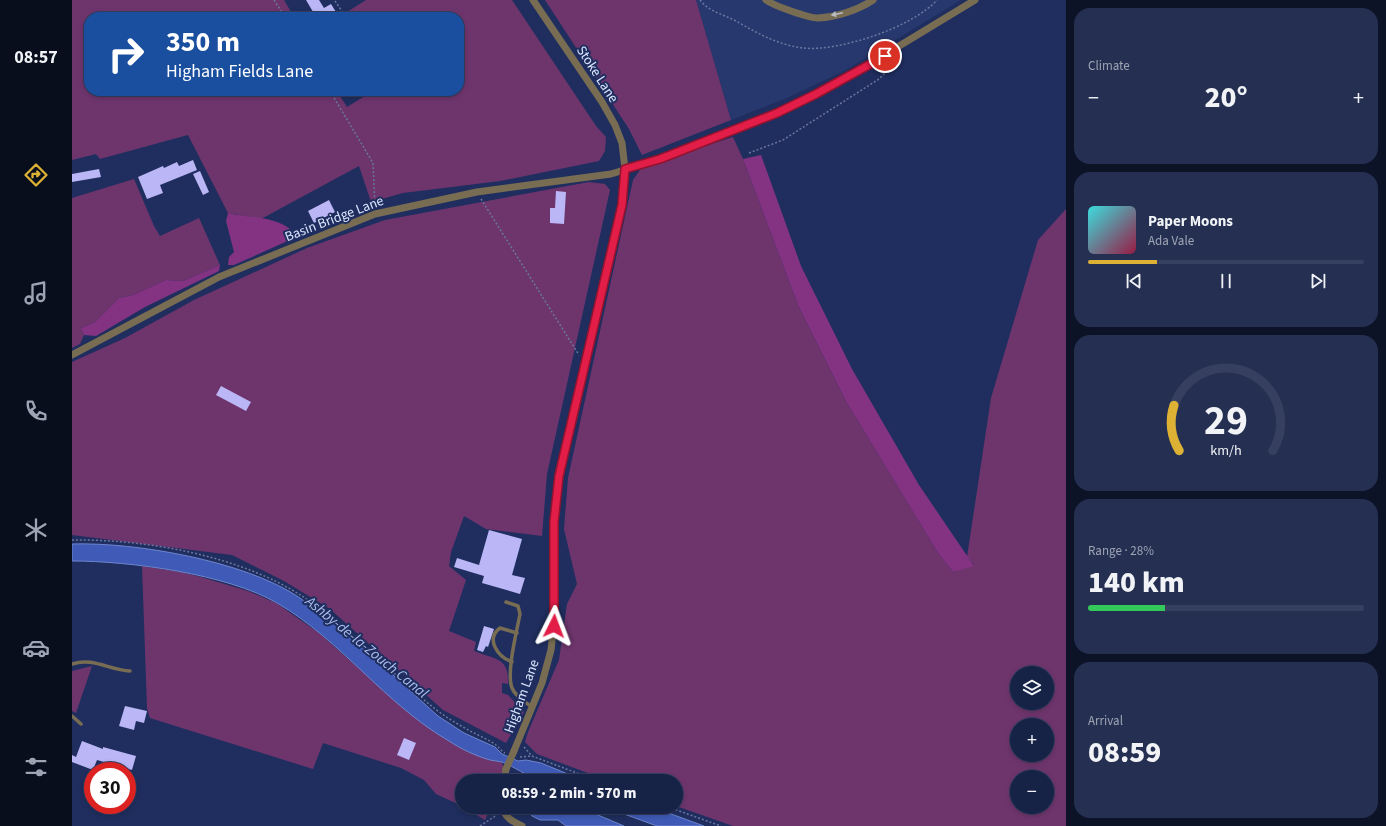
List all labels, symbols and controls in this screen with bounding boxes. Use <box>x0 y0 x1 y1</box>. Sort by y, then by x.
one-way arrow <box>831 11 844 17</box>
text: 350 m <box>166 22 240 62</box>
icon: right <box>100 28 152 80</box>
pin <box>868 39 902 73</box>
street label: Stoke Lane <box>571 42 623 107</box>
text: 08:57 <box>14 45 58 70</box>
icon: arrive <box>874 45 896 67</box>
text: Climate <box>1088 57 1130 75</box>
text: Higham Fields Lane <box>166 59 313 84</box>
text: 20° <box>1204 76 1248 119</box>
text: − <box>1088 82 1099 114</box>
text: + <box>1353 82 1364 114</box>
icon: directions <box>22 161 50 189</box>
street label: Basin Bridge Lane <box>282 191 387 247</box>
text: Paper Moons <box>1148 211 1233 232</box>
text: Ada Vale <box>1148 232 1194 250</box>
icon: previous <box>1123 270 1145 292</box>
icon: pause <box>1215 270 1237 292</box>
icon: next <box>1307 270 1329 292</box>
icon: music <box>22 279 50 307</box>
text: 29 <box>1204 391 1248 451</box>
icon: phone <box>22 397 50 425</box>
text: km/h <box>1210 440 1242 461</box>
icon: climate <box>22 516 50 544</box>
text: Range · 28% <box>1088 542 1154 560</box>
text: 140 km <box>1088 561 1185 604</box>
water label: Ashby-de-la-Zouch Canal <box>300 591 433 704</box>
position arrow <box>533 605 575 647</box>
icon: car <box>22 634 50 662</box>
street label: Higham Lane <box>499 657 545 736</box>
map controls <box>1010 666 1054 814</box>
button: layers <box>1010 666 1054 710</box>
text: Arrival <box>1088 712 1123 730</box>
button: + <box>1010 718 1054 762</box>
text: 08:59 <box>1088 731 1161 774</box>
icon: filters <box>22 753 50 781</box>
speed limit sign: 30 <box>84 762 136 814</box>
button: − <box>1010 770 1054 814</box>
text: 08:59 · 2 min · 570 m <box>502 783 636 804</box>

